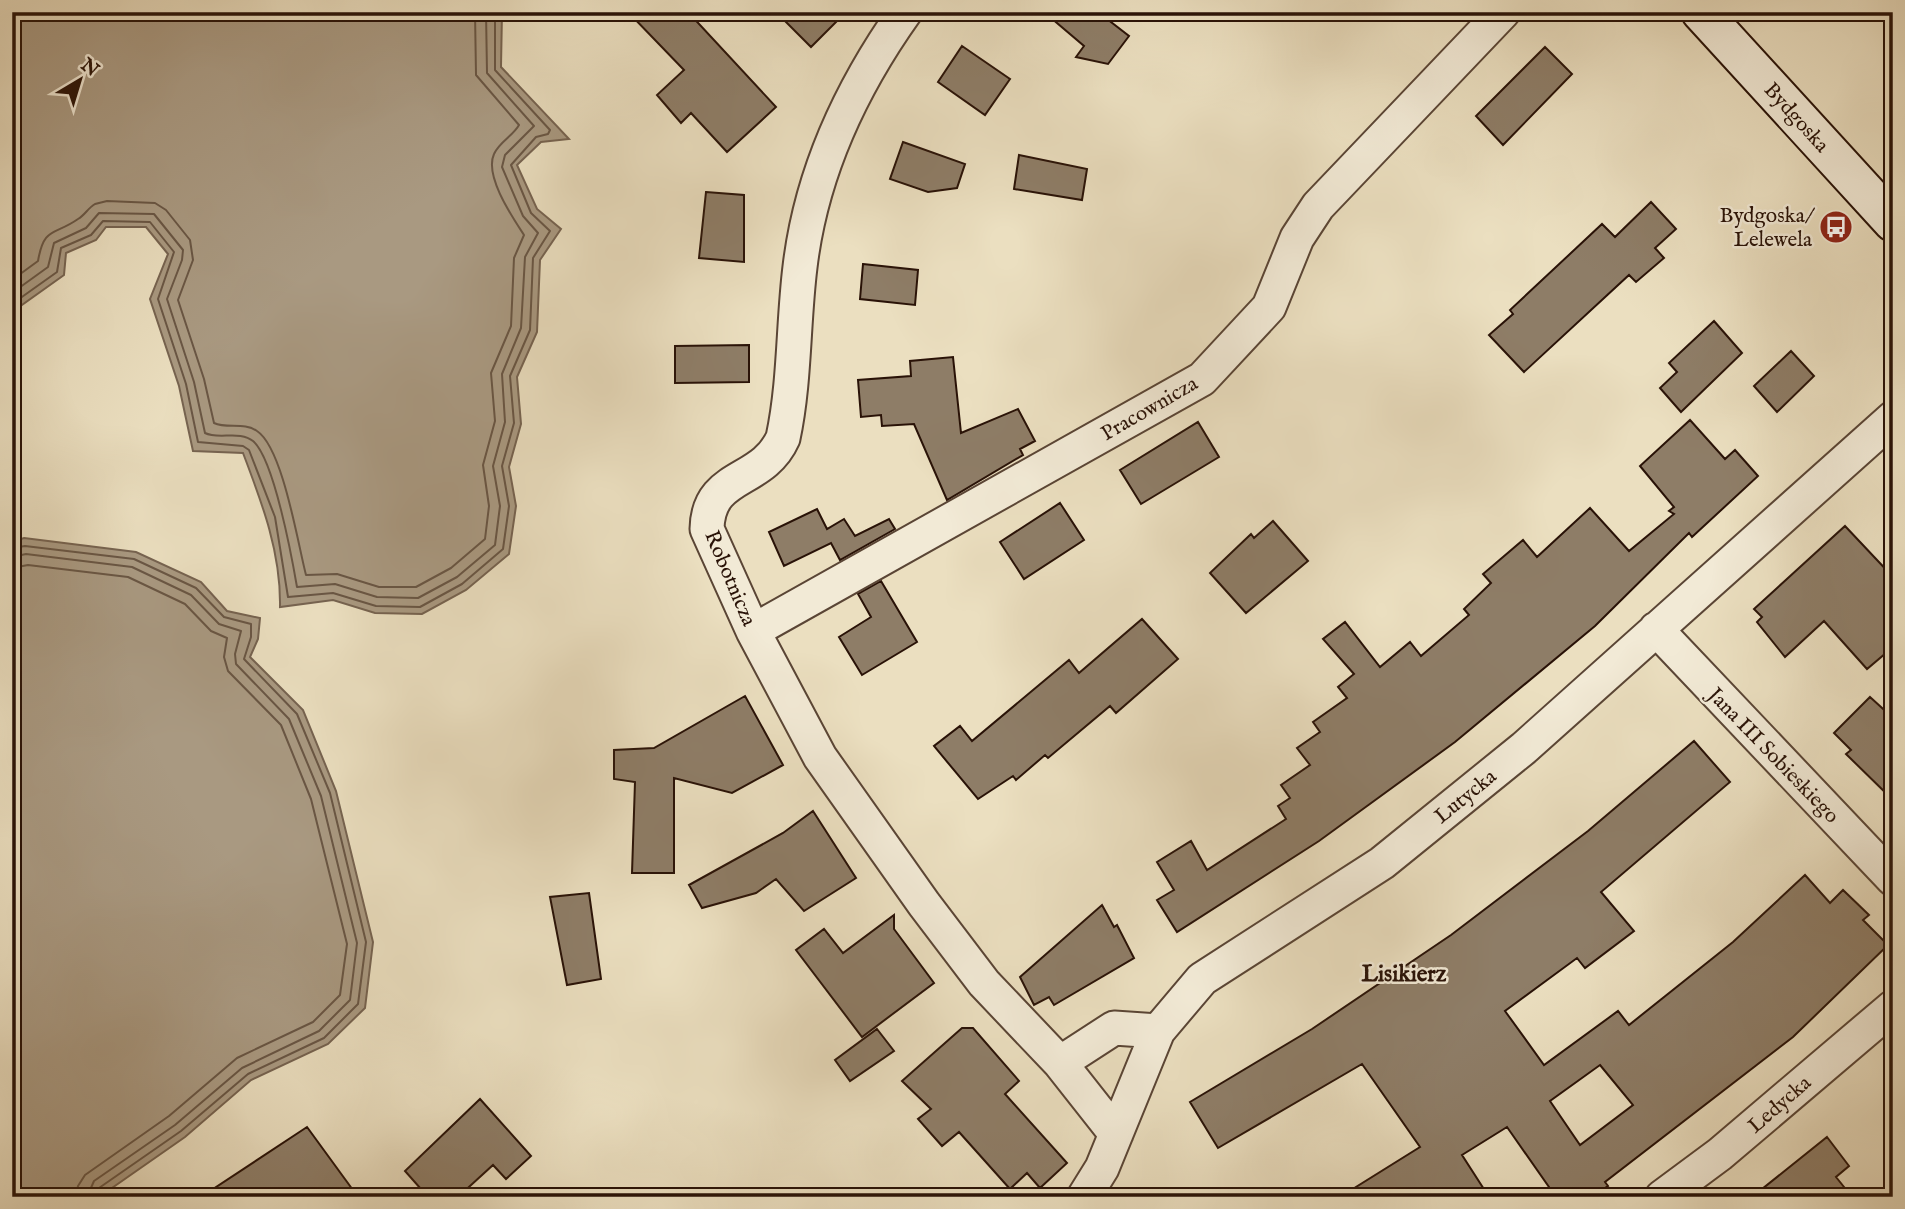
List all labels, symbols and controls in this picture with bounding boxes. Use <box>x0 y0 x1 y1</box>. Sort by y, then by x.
north arrow <box>46 46 116 116</box>
text: N <box>75 53 104 83</box>
street label: Bydgoska <box>1757 77 1835 159</box>
place label: Bydgoska/ Lelewela <box>1720 203 1816 254</box>
bus stop icon: Bydgoska/ Lelewela <box>1817 208 1855 246</box>
street label: Pracownicza <box>1097 370 1204 448</box>
street label: Robotnicza <box>697 527 762 631</box>
street label: Jana III Sobieskiego <box>1700 681 1845 830</box>
street label: Lutycka <box>1429 763 1503 830</box>
district label: Lisikierz <box>1362 960 1447 989</box>
street label: Ledycka <box>1743 1070 1818 1140</box>

